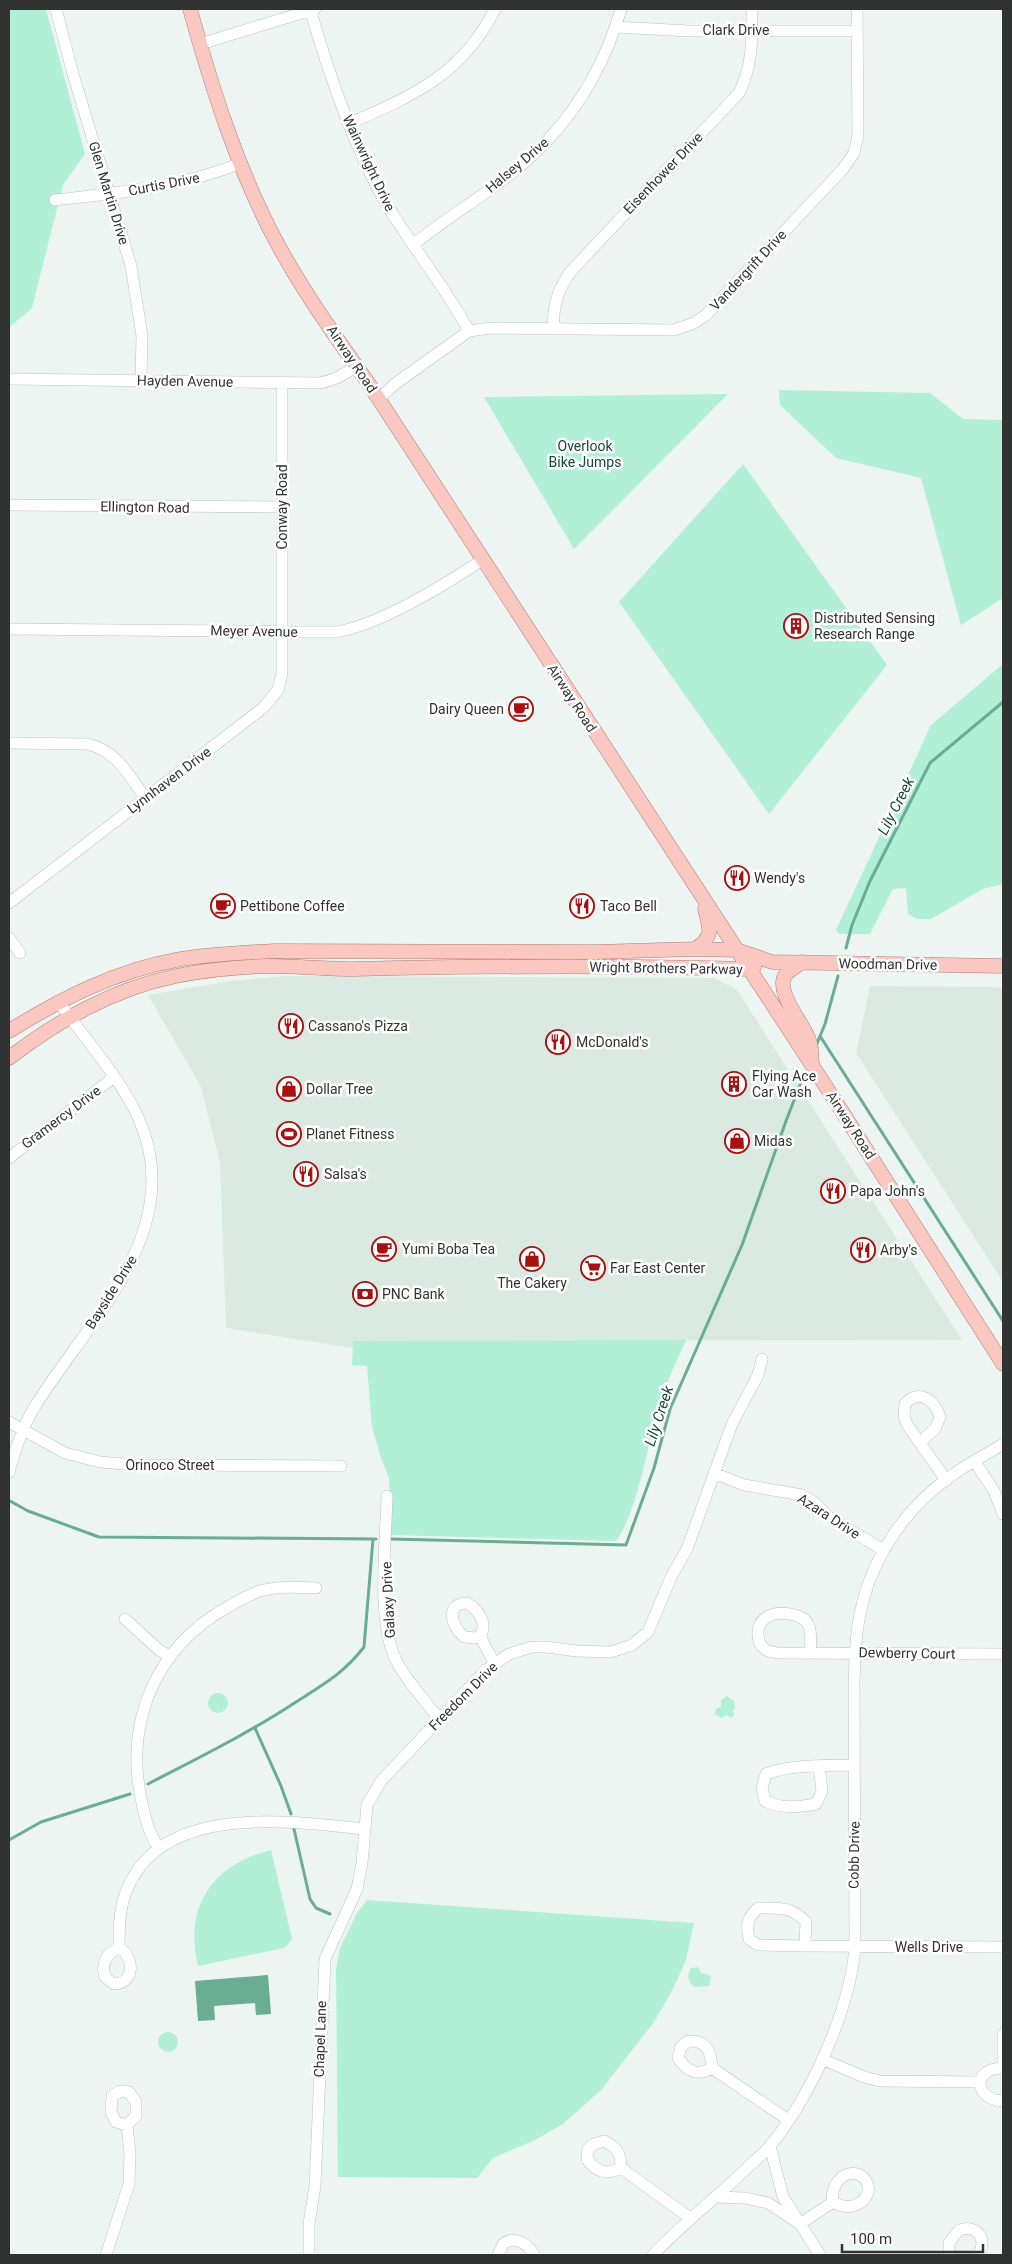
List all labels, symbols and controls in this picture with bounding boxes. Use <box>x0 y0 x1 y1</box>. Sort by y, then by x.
street label: Clark Drive <box>703 22 769 38</box>
street label: Wainwright Drive <box>340 112 398 214</box>
street label: Eisenhower Drive <box>620 129 706 217</box>
street label: Halsey Drive <box>482 134 552 196</box>
street label: Glen Martin Drive <box>86 139 132 247</box>
street label: Curtis Drive <box>127 169 201 199</box>
street label: Vandergrift Drive <box>707 226 789 314</box>
street label: Airway Road <box>324 322 380 396</box>
street label: Hayden Avenue <box>137 372 233 390</box>
park label: Overlook Bike Jumps <box>549 438 621 470</box>
street label: Conway Road <box>274 464 290 550</box>
street label: Ellington Road <box>100 498 190 516</box>
place label: Distributed Sensing Research Range <box>814 610 935 642</box>
building icon: Distributed Sensing Research Range <box>783 613 809 639</box>
street label: Meyer Avenue <box>210 622 298 640</box>
street label: Airway Road <box>544 661 600 735</box>
cafe icon: Dairy Queen <box>508 696 534 722</box>
place label: Dairy Queen <box>429 701 504 717</box>
street label: Lynnhaven Drive <box>124 743 214 817</box>
water label: Lily Creek <box>874 773 918 838</box>
restaurant icon: Wendy's <box>724 865 750 891</box>
place label: Wendy's <box>754 870 805 886</box>
cafe icon: Pettibone Coffee <box>210 893 236 919</box>
restaurant icon: Taco Bell <box>569 893 595 919</box>
place label: Pettibone Coffee <box>240 898 345 914</box>
place label: Taco Bell <box>600 898 657 914</box>
street label: Woodman Drive <box>839 955 937 973</box>
street label: Wright Brothers Parkway <box>589 959 743 977</box>
restaurant icon: Cassano's Pizza <box>278 1013 304 1039</box>
place label: Cassano's Pizza <box>308 1018 408 1034</box>
restaurant icon: McDonald's <box>545 1029 571 1055</box>
place label: McDonald's <box>576 1034 649 1050</box>
place label: Flying Ace Car Wash <box>752 1068 816 1100</box>
building icon: Flying Ace Car Wash <box>721 1071 747 1097</box>
shop icon: Dollar Tree <box>276 1076 302 1102</box>
place label: Dollar Tree <box>306 1081 373 1097</box>
street label: Gramercy Drive <box>18 1082 104 1152</box>
street label: Airway Road <box>823 1088 879 1162</box>
sports icon: Planet Fitness <box>276 1121 302 1147</box>
place label: Planet Fitness <box>306 1126 394 1142</box>
shop icon: Midas <box>724 1128 750 1154</box>
place label: Midas <box>754 1133 792 1149</box>
restaurant icon: Salsa's <box>293 1161 319 1187</box>
place label: Salsa's <box>324 1166 367 1182</box>
restaurant icon: Papa John's <box>820 1178 846 1204</box>
place label: Papa John's <box>850 1183 925 1199</box>
cafe icon: Yumi Boba Tea <box>371 1236 397 1262</box>
restaurant icon: Arby's <box>850 1237 876 1263</box>
place label: Yumi Boba Tea <box>402 1241 495 1257</box>
place label: Arby's <box>880 1242 918 1258</box>
shop icon: The Cakery <box>519 1246 545 1272</box>
street label: Bayside Drive <box>82 1252 140 1332</box>
supermarket icon: Far East Center <box>580 1255 606 1281</box>
place label: Far East Center <box>610 1260 705 1276</box>
place label: The Cakery <box>497 1275 567 1291</box>
bank icon: PNC Bank <box>352 1281 378 1307</box>
place label: PNC Bank <box>382 1286 445 1302</box>
water label: Lily Creek <box>641 1383 677 1449</box>
street label: Orinoco Street <box>125 1457 215 1473</box>
street label: Azara Drive <box>795 1490 863 1542</box>
street label: Galaxy Drive <box>378 1561 398 1639</box>
street label: Dewberry Court <box>859 1644 956 1662</box>
street label: Freedom Drive <box>425 1658 501 1734</box>
street label: Cobb Drive <box>845 1821 863 1889</box>
street label: Wells Drive <box>895 1939 963 1955</box>
street label: Chapel Lane <box>311 2000 329 2078</box>
scale bar <box>842 2222 983 2254</box>
text: 100 m <box>850 2230 892 2248</box>

